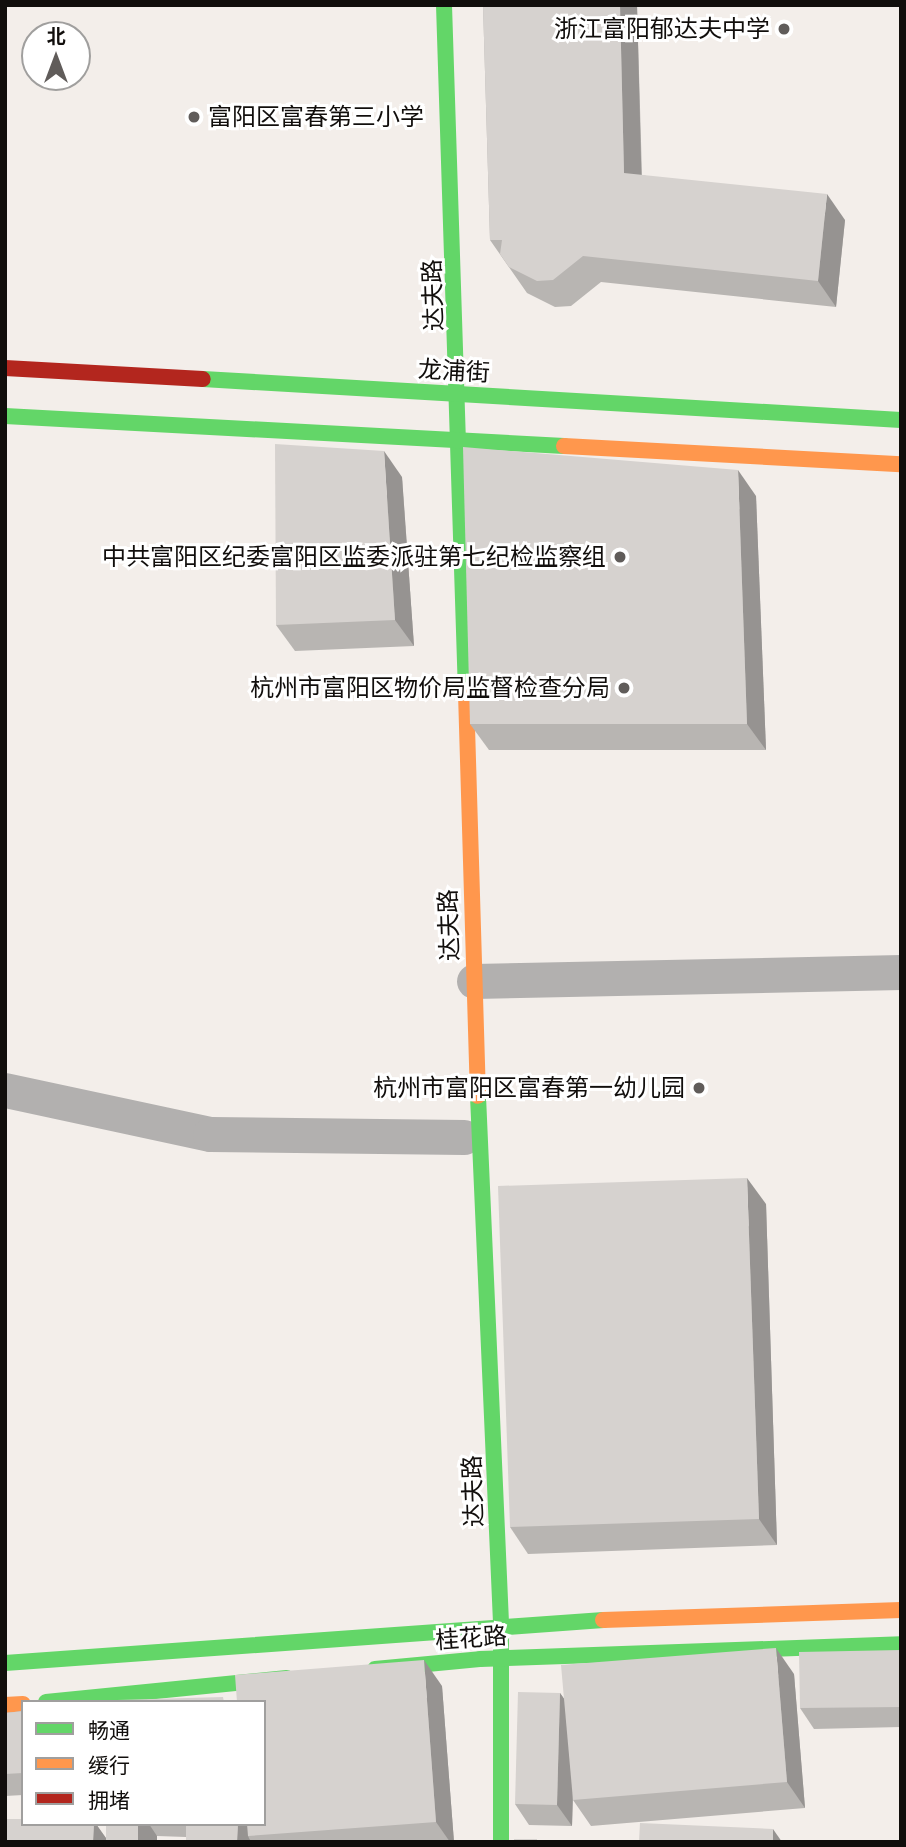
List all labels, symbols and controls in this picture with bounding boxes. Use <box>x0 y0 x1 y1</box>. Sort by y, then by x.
place label: 浙江富阳郁达夫中学 <box>554 15 770 43</box>
north arrow <box>21 21 91 91</box>
marker: 浙江富阳郁达夫中学 <box>776 21 792 37</box>
text: 北 <box>46 25 66 48</box>
place label: 富阳区富春第三小学 <box>208 103 424 131</box>
marker: 富阳区富春第三小学 <box>186 109 202 125</box>
street label: 达夫路 <box>417 259 449 331</box>
street label: 龙浦街 <box>417 355 491 387</box>
place label: 中共富阳区纪委富阳区监委派驻第七纪检监察组 <box>102 543 606 571</box>
marker: 中共富阳区纪委富阳区监委派驻第七纪检监察组 <box>612 549 628 565</box>
place label: 杭州市富阳区物价局监督检查分局 <box>250 674 610 702</box>
marker: 杭州市富阳区物价局监督检查分局 <box>616 680 632 696</box>
street label: 达夫路 <box>433 889 465 961</box>
place label: 杭州市富阳区富春第一幼儿园 <box>373 1074 685 1102</box>
marker: 杭州市富阳区富春第一幼儿园 <box>691 1080 707 1096</box>
street label: 达夫路 <box>457 1455 489 1527</box>
street label: 桂花路 <box>434 1621 508 1655</box>
legend <box>21 1700 266 1826</box>
text: 畅通 <box>88 1718 130 1743</box>
text: 缓行 <box>88 1753 130 1778</box>
text: 拥堵 <box>88 1788 130 1813</box>

